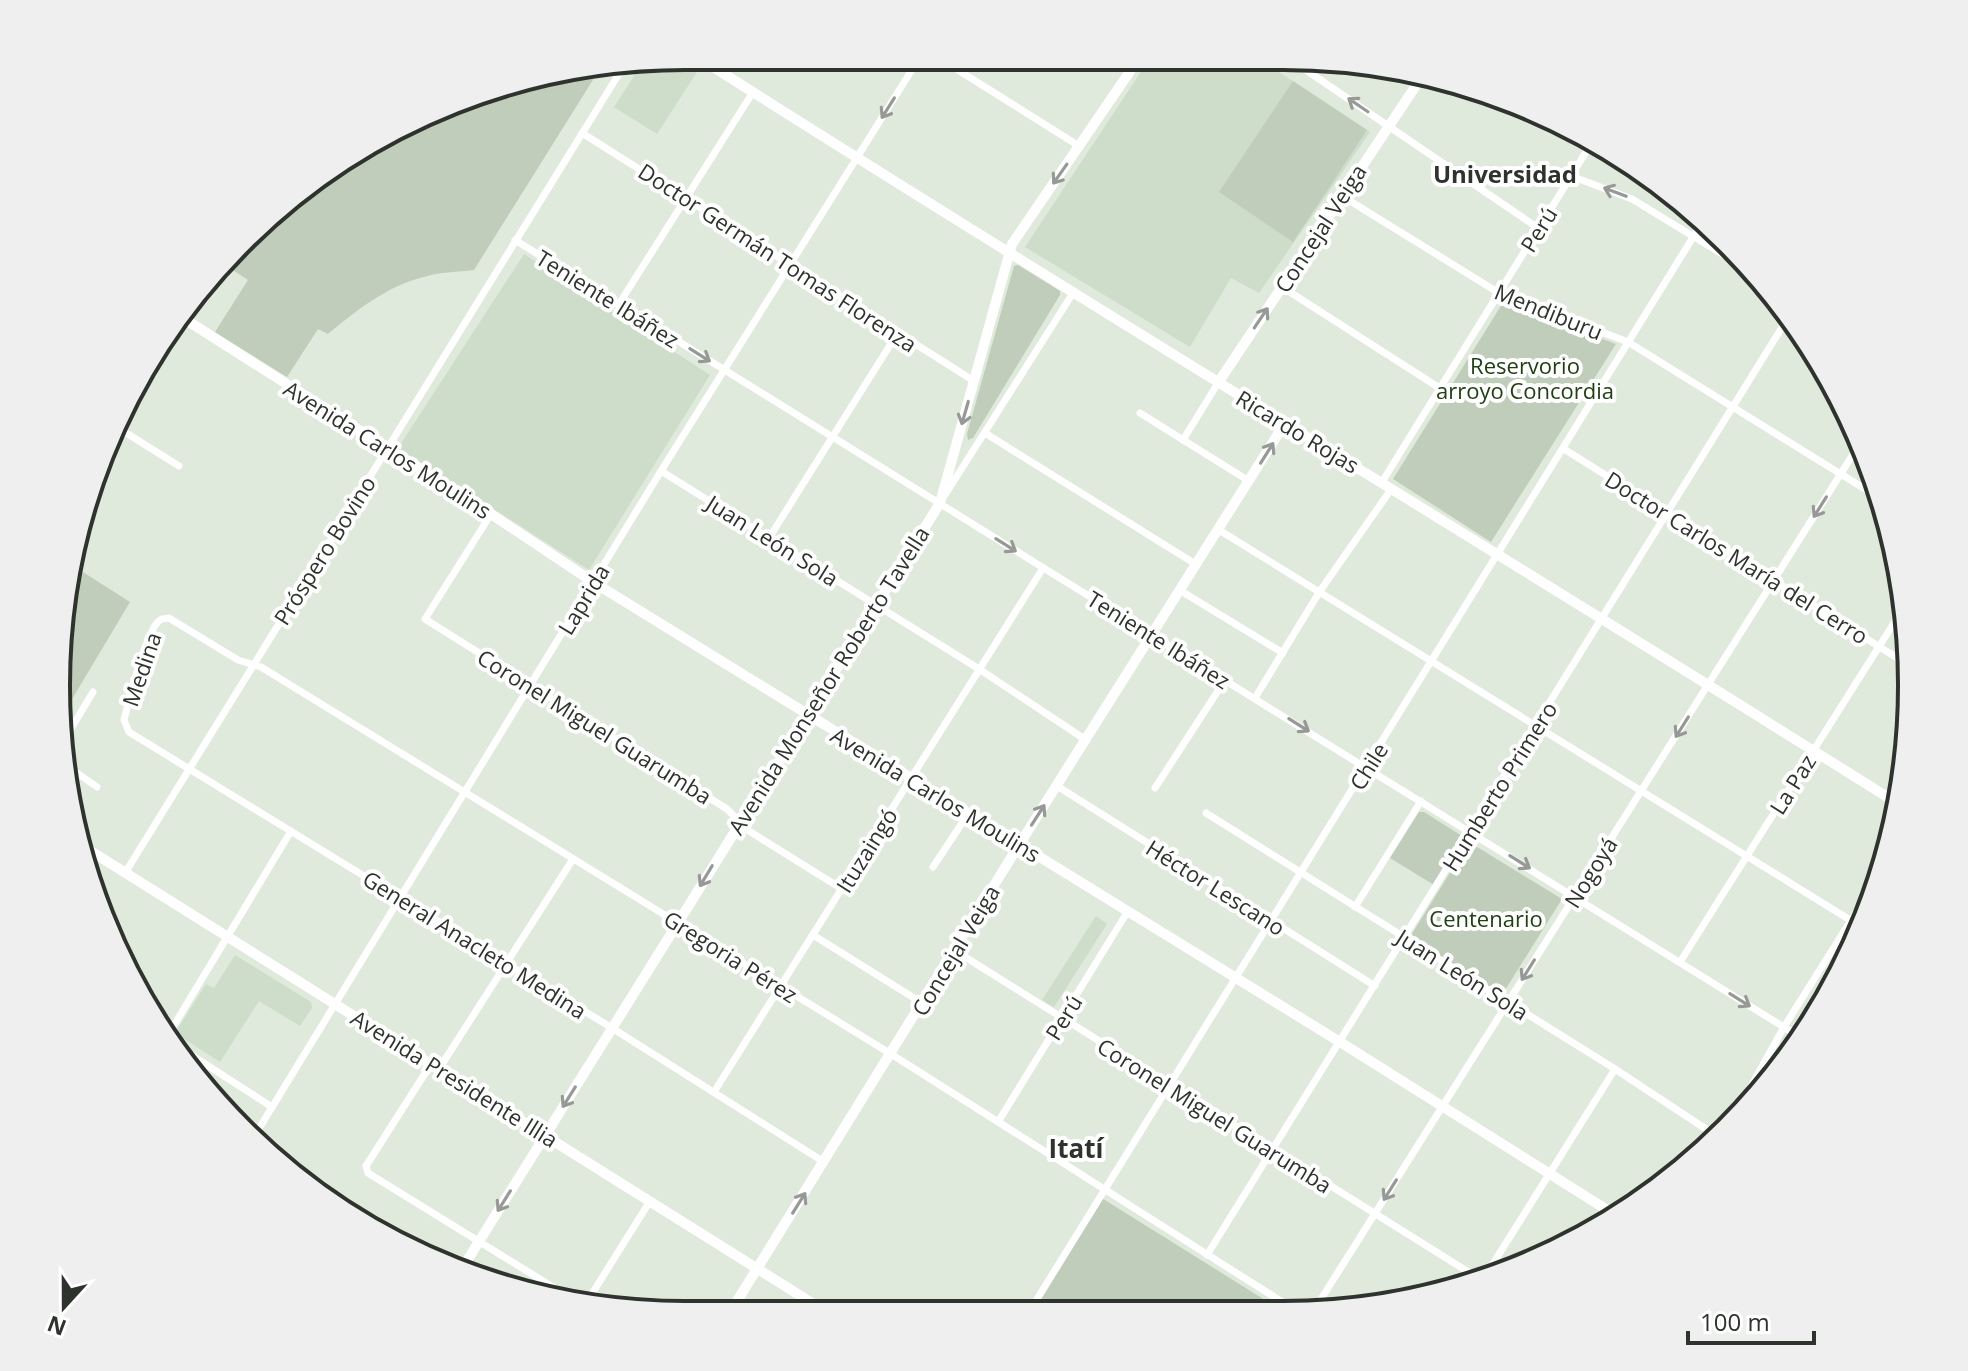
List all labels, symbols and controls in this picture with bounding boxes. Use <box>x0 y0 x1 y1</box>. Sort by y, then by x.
one-way arrow <box>879 96 895 119</box>
one-way arrow <box>1348 97 1370 114</box>
street label: Doctor Germán Tomas Florenza <box>633 156 923 358</box>
district label: Universidad <box>1433 157 1577 190</box>
street label: Concejal Veiga <box>1267 158 1373 298</box>
one-way arrow <box>1051 163 1068 185</box>
one-way arrow <box>1603 184 1628 198</box>
street label: Perú <box>1513 201 1563 257</box>
street label: Teniente Ibáñez <box>531 242 685 354</box>
street label: Mendiburu <box>1490 276 1608 346</box>
one-way arrow <box>1253 307 1269 329</box>
one-way arrow <box>688 347 711 363</box>
park label: Reservorio arroyo Concordia <box>1436 350 1614 405</box>
street label: Avenida Carlos Moulins <box>279 373 497 525</box>
street label: Ricardo Rojas <box>1231 383 1365 479</box>
one-way arrow <box>956 400 971 426</box>
one-way arrow <box>1259 442 1275 465</box>
street label: Doctor Carlos María del Cerro <box>1600 464 1874 650</box>
street label: Próspero Bovino <box>266 470 382 630</box>
street label: Juan León Sola <box>700 486 845 593</box>
one-way arrow <box>1812 495 1829 517</box>
street label: Avenida Monseñor Roberto Tavella <box>720 520 936 840</box>
one-way arrow <box>994 537 1017 553</box>
street label: Laprida <box>550 558 616 640</box>
street label: Teniente Ibáñez <box>1082 583 1236 695</box>
street label: Medina <box>114 628 168 710</box>
street label: Coronel Miguel Guarumba <box>472 641 718 811</box>
street label: Humberto Primero <box>1435 696 1563 876</box>
one-way arrow <box>1673 715 1690 737</box>
one-way arrow <box>1287 716 1309 733</box>
street label: Avenida Carlos Moulins <box>826 720 1046 868</box>
street label: Chile <box>1342 737 1394 795</box>
street label: La Paz <box>1762 748 1822 820</box>
street label: Ituzaingó <box>828 802 904 898</box>
one-way arrow <box>1030 804 1047 826</box>
street label: Nogoyá <box>1557 831 1623 913</box>
street label: Héctor Lescano <box>1141 832 1291 942</box>
one-way arrow <box>1508 853 1530 870</box>
street label: General Anacleto Medina <box>357 863 593 1025</box>
one-way arrow <box>698 864 714 887</box>
street label: Concejal Veiga <box>904 879 1006 1021</box>
street label: Gregoria Pérez <box>658 903 804 1009</box>
park label: Centenario <box>1429 903 1543 933</box>
street label: Juan León Sola <box>1390 920 1535 1027</box>
one-way arrow <box>1520 958 1536 981</box>
street label: Perú <box>1038 989 1088 1045</box>
one-way arrow <box>1728 992 1751 1008</box>
street label: Avenida Presidente Illia <box>346 1002 564 1154</box>
street label: Coronel Miguel Guarumba <box>1092 1030 1338 1200</box>
one-way arrow <box>560 1085 576 1108</box>
district label: Itatí <box>1049 1130 1104 1166</box>
one-way arrow <box>1382 1179 1398 1201</box>
one-way arrow <box>495 1189 511 1212</box>
one-way arrow <box>790 1192 807 1214</box>
north arrow <box>24 1267 104 1347</box>
scale bar <box>1688 1295 1814 1345</box>
text: 100 m <box>1700 1305 1770 1338</box>
text: N <box>43 1309 70 1344</box>

